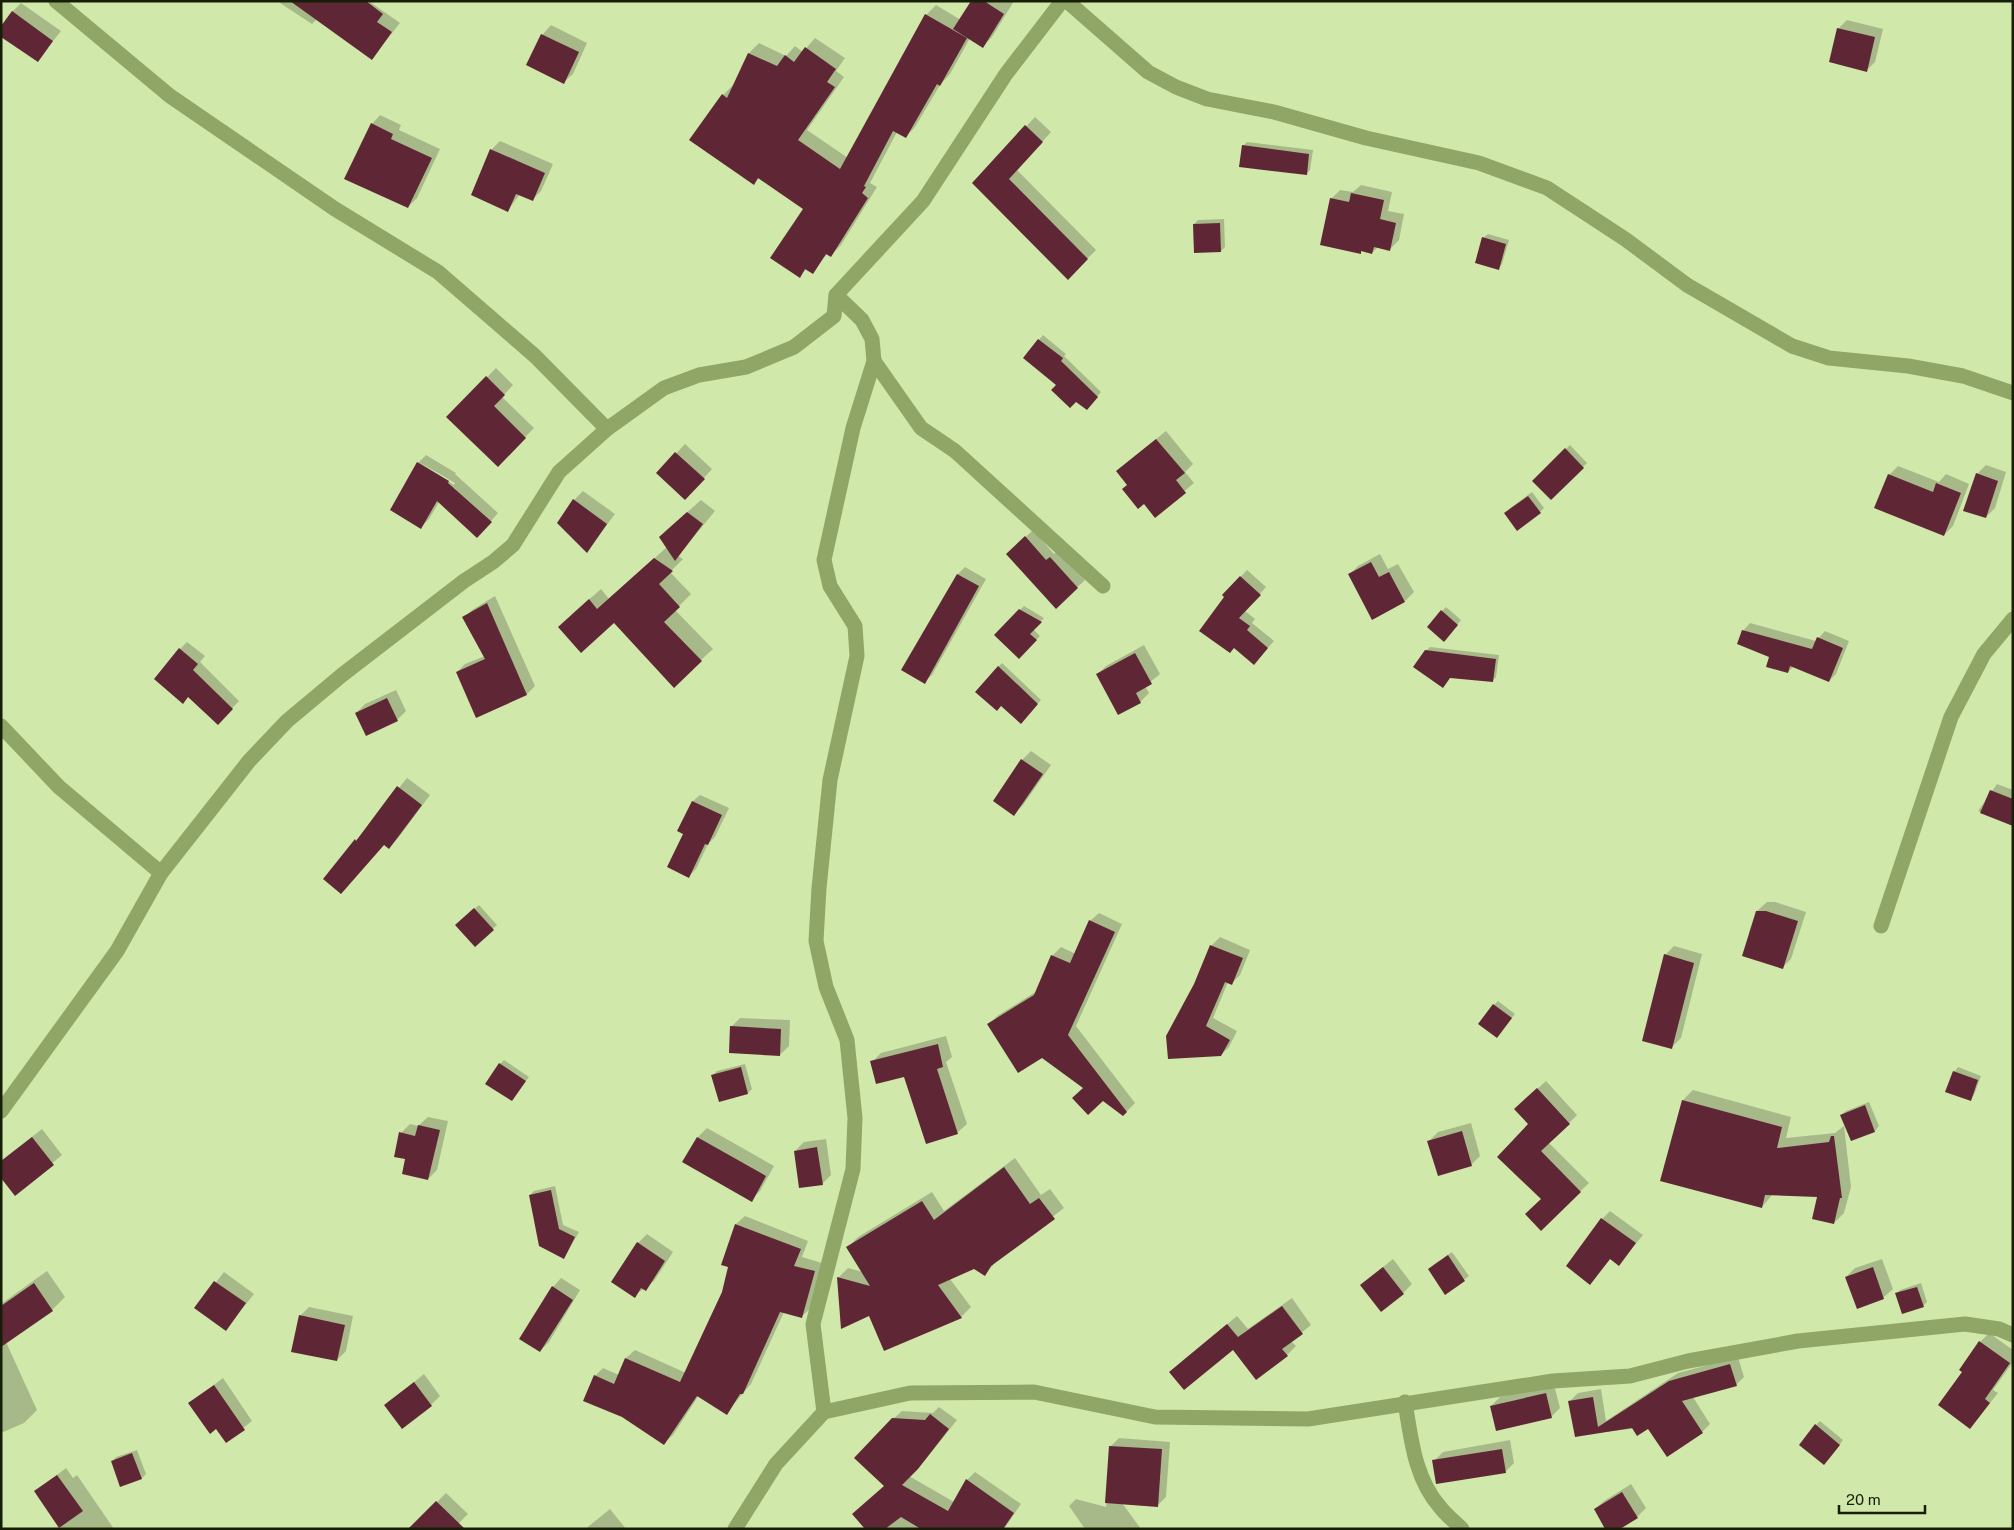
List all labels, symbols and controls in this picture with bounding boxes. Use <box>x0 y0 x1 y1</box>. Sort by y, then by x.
scale bar <box>1839 1482 1925 1514</box>
text: 20 m <box>1846 1491 1881 1508</box>

